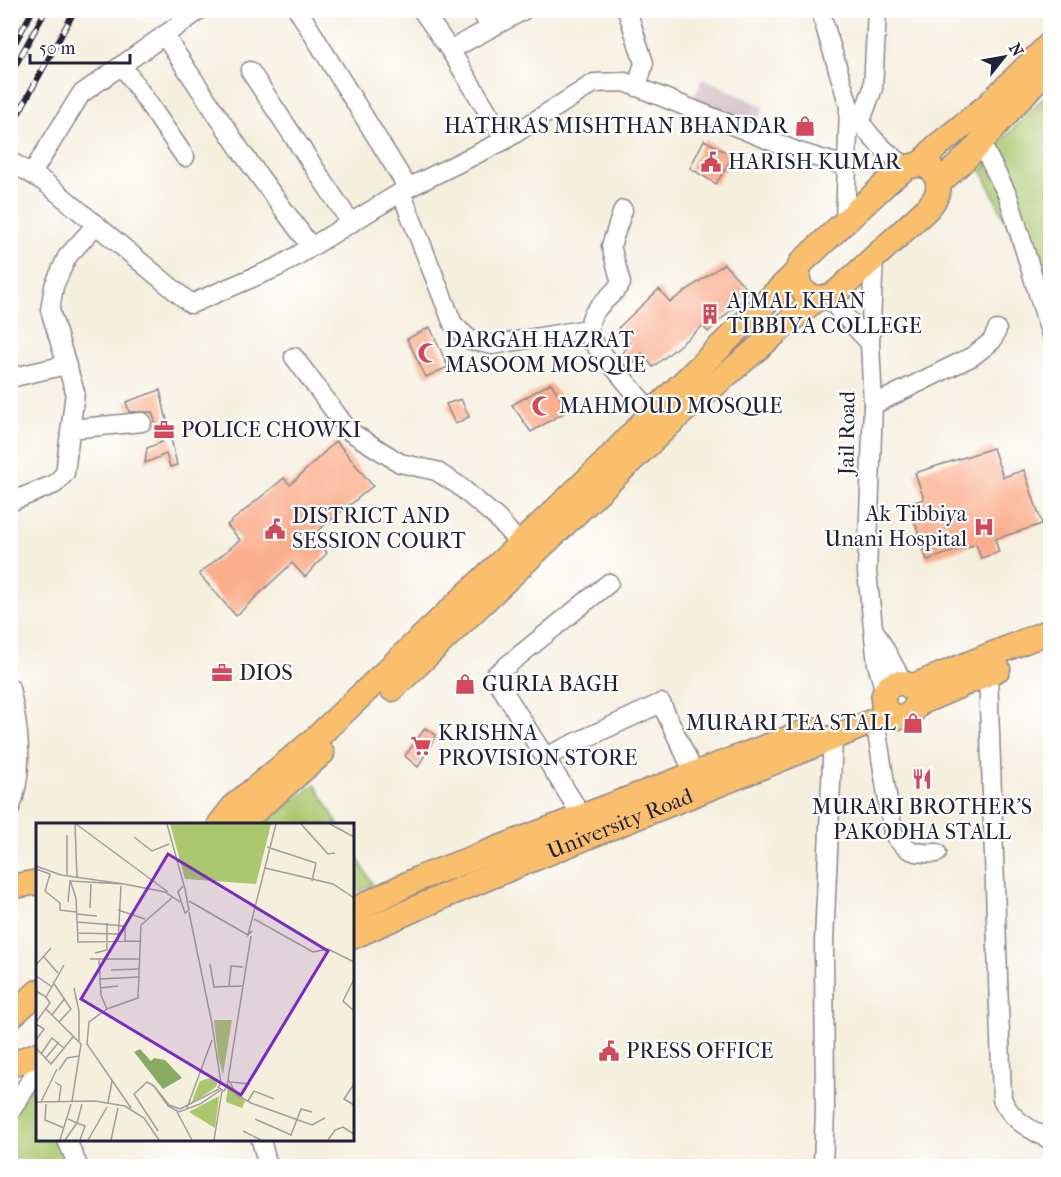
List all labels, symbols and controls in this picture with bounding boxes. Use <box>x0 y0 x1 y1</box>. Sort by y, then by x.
scale bar <box>30 27 130 65</box>
north arrow <box>974 27 1034 87</box>
text: 50 m <box>39 38 76 59</box>
text: N <box>1005 39 1028 60</box>
place label: HATHRAS MISHTHAN BHANDAR <box>444 113 789 139</box>
shop icon: HATHRAS MISHTHAN BHANDAR <box>793 114 817 138</box>
place label: HARISH KUMAR <box>728 149 902 175</box>
public building icon: HARISH KUMAR <box>699 150 723 174</box>
place label: AJMAL KHAN TIBBIYA COLLEGE <box>726 288 922 339</box>
building icon: AJMAL KHAN TIBBIYA COLLEGE <box>698 302 722 326</box>
place label: DARGAH HAZRAT MASOOM MOSQUE <box>445 327 646 378</box>
mosque icon: DARGAH HAZRAT MASOOM MOSQUE <box>416 341 440 365</box>
street label: Jail Road <box>833 390 861 477</box>
place label: MAHMOUD MOSQUE <box>559 393 782 419</box>
mosque icon: MAHMOUD MOSQUE <box>530 394 554 418</box>
place label: POLICE CHOWKI <box>181 417 361 443</box>
office icon: POLICE CHOWKI <box>152 418 176 442</box>
place label: Ak Tibbiya Unani Hospital <box>824 501 968 552</box>
place label: DISTRICT AND SESSION COURT <box>292 503 467 554</box>
hospital icon: Ak Tibbiya Unani Hospital <box>972 515 996 539</box>
public building icon: DISTRICT AND SESSION COURT <box>263 517 287 541</box>
place label: DIOS <box>239 660 293 686</box>
office icon: DIOS <box>210 661 234 685</box>
place label: GURIA BAGH <box>482 671 619 697</box>
shop icon: GURIA BAGH <box>453 672 477 696</box>
place label: MURARI TEA STALL <box>686 710 897 736</box>
shop icon: MURARI TEA STALL <box>901 711 925 735</box>
place label: KRISHNA PROVISION STORE <box>438 720 637 771</box>
supermarket icon: KRISHNA PROVISION STORE <box>409 734 433 758</box>
restaurant icon: MURARI BROTHER'S PAKODHA STALL <box>910 767 934 791</box>
street label: University Road <box>543 783 698 865</box>
place label: MURARI BROTHER'S PAKODHA STALL <box>812 794 1032 845</box>
inset map <box>36 823 354 1141</box>
place label: PRESS OFFICE <box>626 1038 773 1064</box>
public building icon: PRESS OFFICE <box>597 1039 621 1063</box>

